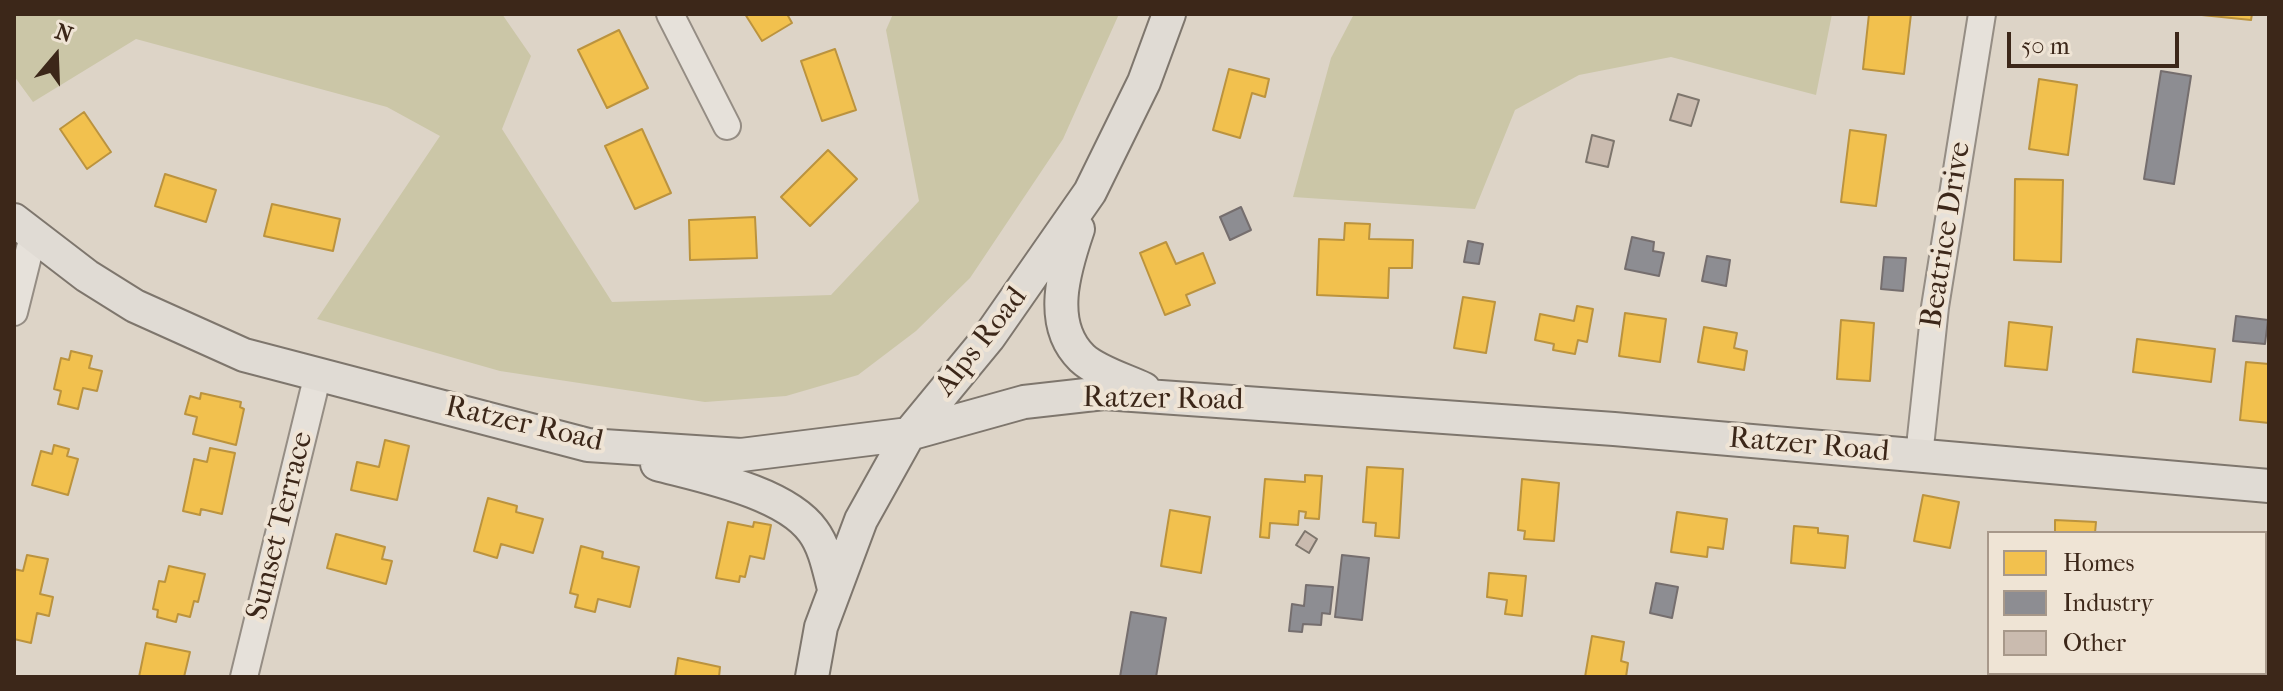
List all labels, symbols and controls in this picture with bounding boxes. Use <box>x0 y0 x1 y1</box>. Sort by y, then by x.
north arrow <box>16 16 96 96</box>
scale bar <box>2011 16 2183 66</box>
text: N <box>52 18 76 48</box>
text: 50 m <box>2021 32 2070 60</box>
street label: Beatrice Drive <box>1915 139 1979 331</box>
street label: Alps Road <box>928 280 1036 404</box>
street label: Ratzer Road <box>1082 381 1244 419</box>
street label: Ratzer Road <box>442 389 606 461</box>
street label: Ratzer Road <box>1727 421 1891 471</box>
street label: Sunset Terrace <box>240 428 322 624</box>
legend <box>1987 531 2267 675</box>
text: Homes <box>2063 549 2134 577</box>
text: Industry <box>2063 589 2153 617</box>
text: Other <box>2063 629 2126 657</box>

